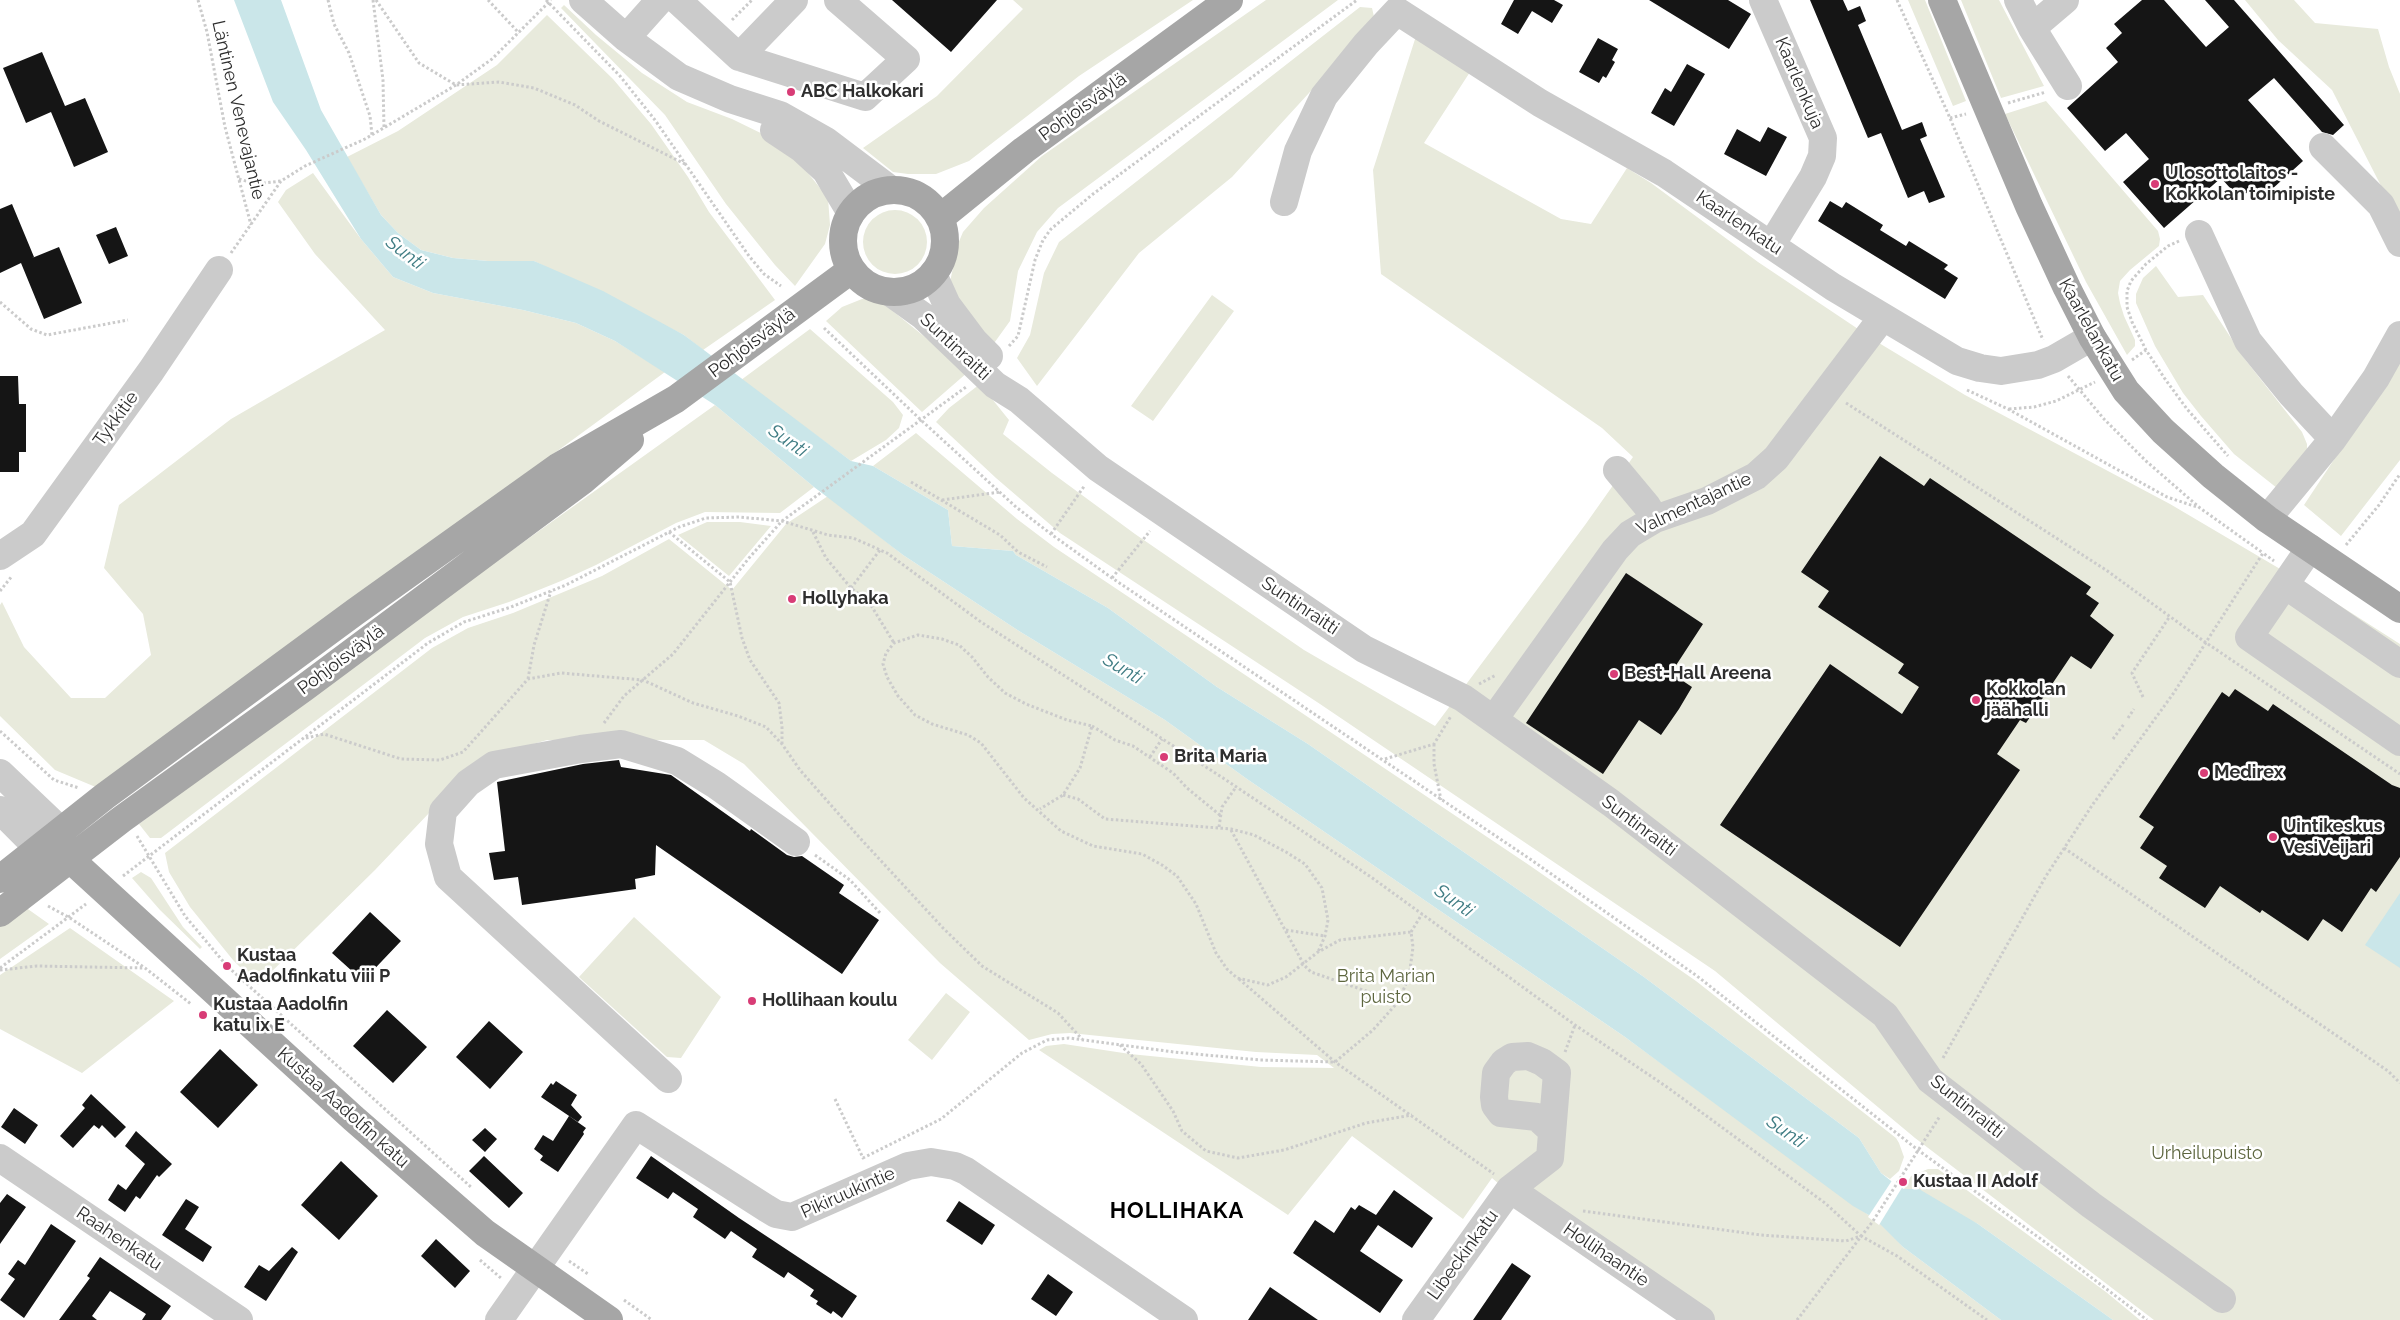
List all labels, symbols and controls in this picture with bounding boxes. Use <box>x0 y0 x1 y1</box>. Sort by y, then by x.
street label: Läntinen Venevajantie <box>207 18 269 202</box>
street label: Kaarlenkuja <box>1770 34 1828 132</box>
street label: Pohjoisväylä <box>1035 68 1131 146</box>
place label: ABC Halkokari <box>801 81 924 103</box>
marker: ABC Halkokari <box>785 86 797 98</box>
place label: Ulosottolaitos - Kokkolan toimipiste <box>2165 163 2335 205</box>
marker: Ulosottolaitos - Kokkolan toimipiste <box>2149 178 2161 190</box>
street label: Kaarlenkatu <box>1692 186 1786 260</box>
water label: Sunti <box>381 231 429 275</box>
street label: Kaarlelankatu <box>2054 275 2128 385</box>
street label: Pohjoisväylä <box>704 303 800 383</box>
street label: Suntinraitti <box>915 309 995 385</box>
street label: Tykkitie <box>89 387 143 451</box>
water label: Sunti <box>764 419 812 463</box>
street label: Valmentajantie <box>1633 468 1755 540</box>
street label: Suntinraitti <box>1257 572 1343 640</box>
place label: Hollyhaka <box>802 588 888 610</box>
marker: Hollyhaka <box>786 593 798 605</box>
street label: Pohjoisväylä <box>293 620 389 700</box>
water label: Sunti <box>1099 648 1147 690</box>
place label: Best‑Hall Areena <box>1624 663 1771 685</box>
marker: Best‑Hall Areena <box>1608 668 1620 680</box>
place label: Kokkolan jäähalli <box>1986 679 2066 722</box>
marker: Kokkolan jäähalli <box>1970 694 1982 706</box>
place label: Brita Maria <box>1174 746 1267 768</box>
marker: Brita Maria <box>1158 751 1170 763</box>
place label: Medirex <box>2214 762 2283 784</box>
marker: Medirex <box>2198 767 2210 779</box>
street label: Suntinraitti <box>1597 791 1681 861</box>
place label: Uintikeskus VesiVeijari <box>2283 816 2383 859</box>
marker: Uintikeskus VesiVeijari <box>2267 831 2279 843</box>
water label: Sunti <box>1430 879 1478 923</box>
place label: Kustaa Aadolfinkatu viii P <box>237 945 390 988</box>
marker: Kustaa Aadolfinkatu viii P <box>221 960 233 972</box>
park label: Brita Marian puisto <box>1337 966 1435 1009</box>
place label: Hollihaan koulu <box>762 990 897 1012</box>
place label: Kustaa Aadolfin katu ix E <box>213 994 348 1036</box>
marker: Hollihaan koulu <box>746 995 758 1007</box>
marker: Kustaa Aadolfin katu ix E <box>197 1009 209 1021</box>
street label: Kustaa Aadolfin katu <box>273 1043 413 1173</box>
street label: Suntinraitti <box>1926 1071 2008 1143</box>
water label: Sunti <box>1762 1110 1810 1154</box>
park label: Urheilupuisto <box>2151 1143 2263 1165</box>
street label: Pikiruukintie <box>798 1163 898 1223</box>
place label: Kustaa II Adolf <box>1913 1171 2038 1193</box>
marker: Kustaa II Adolf <box>1897 1176 1909 1188</box>
district label: HOLLIHAKA <box>1109 1198 1245 1224</box>
street label: Raahenkatu <box>72 1202 166 1276</box>
street label: Libeckinkatu <box>1423 1206 1503 1304</box>
street label: Hollihaantie <box>1559 1218 1653 1292</box>

